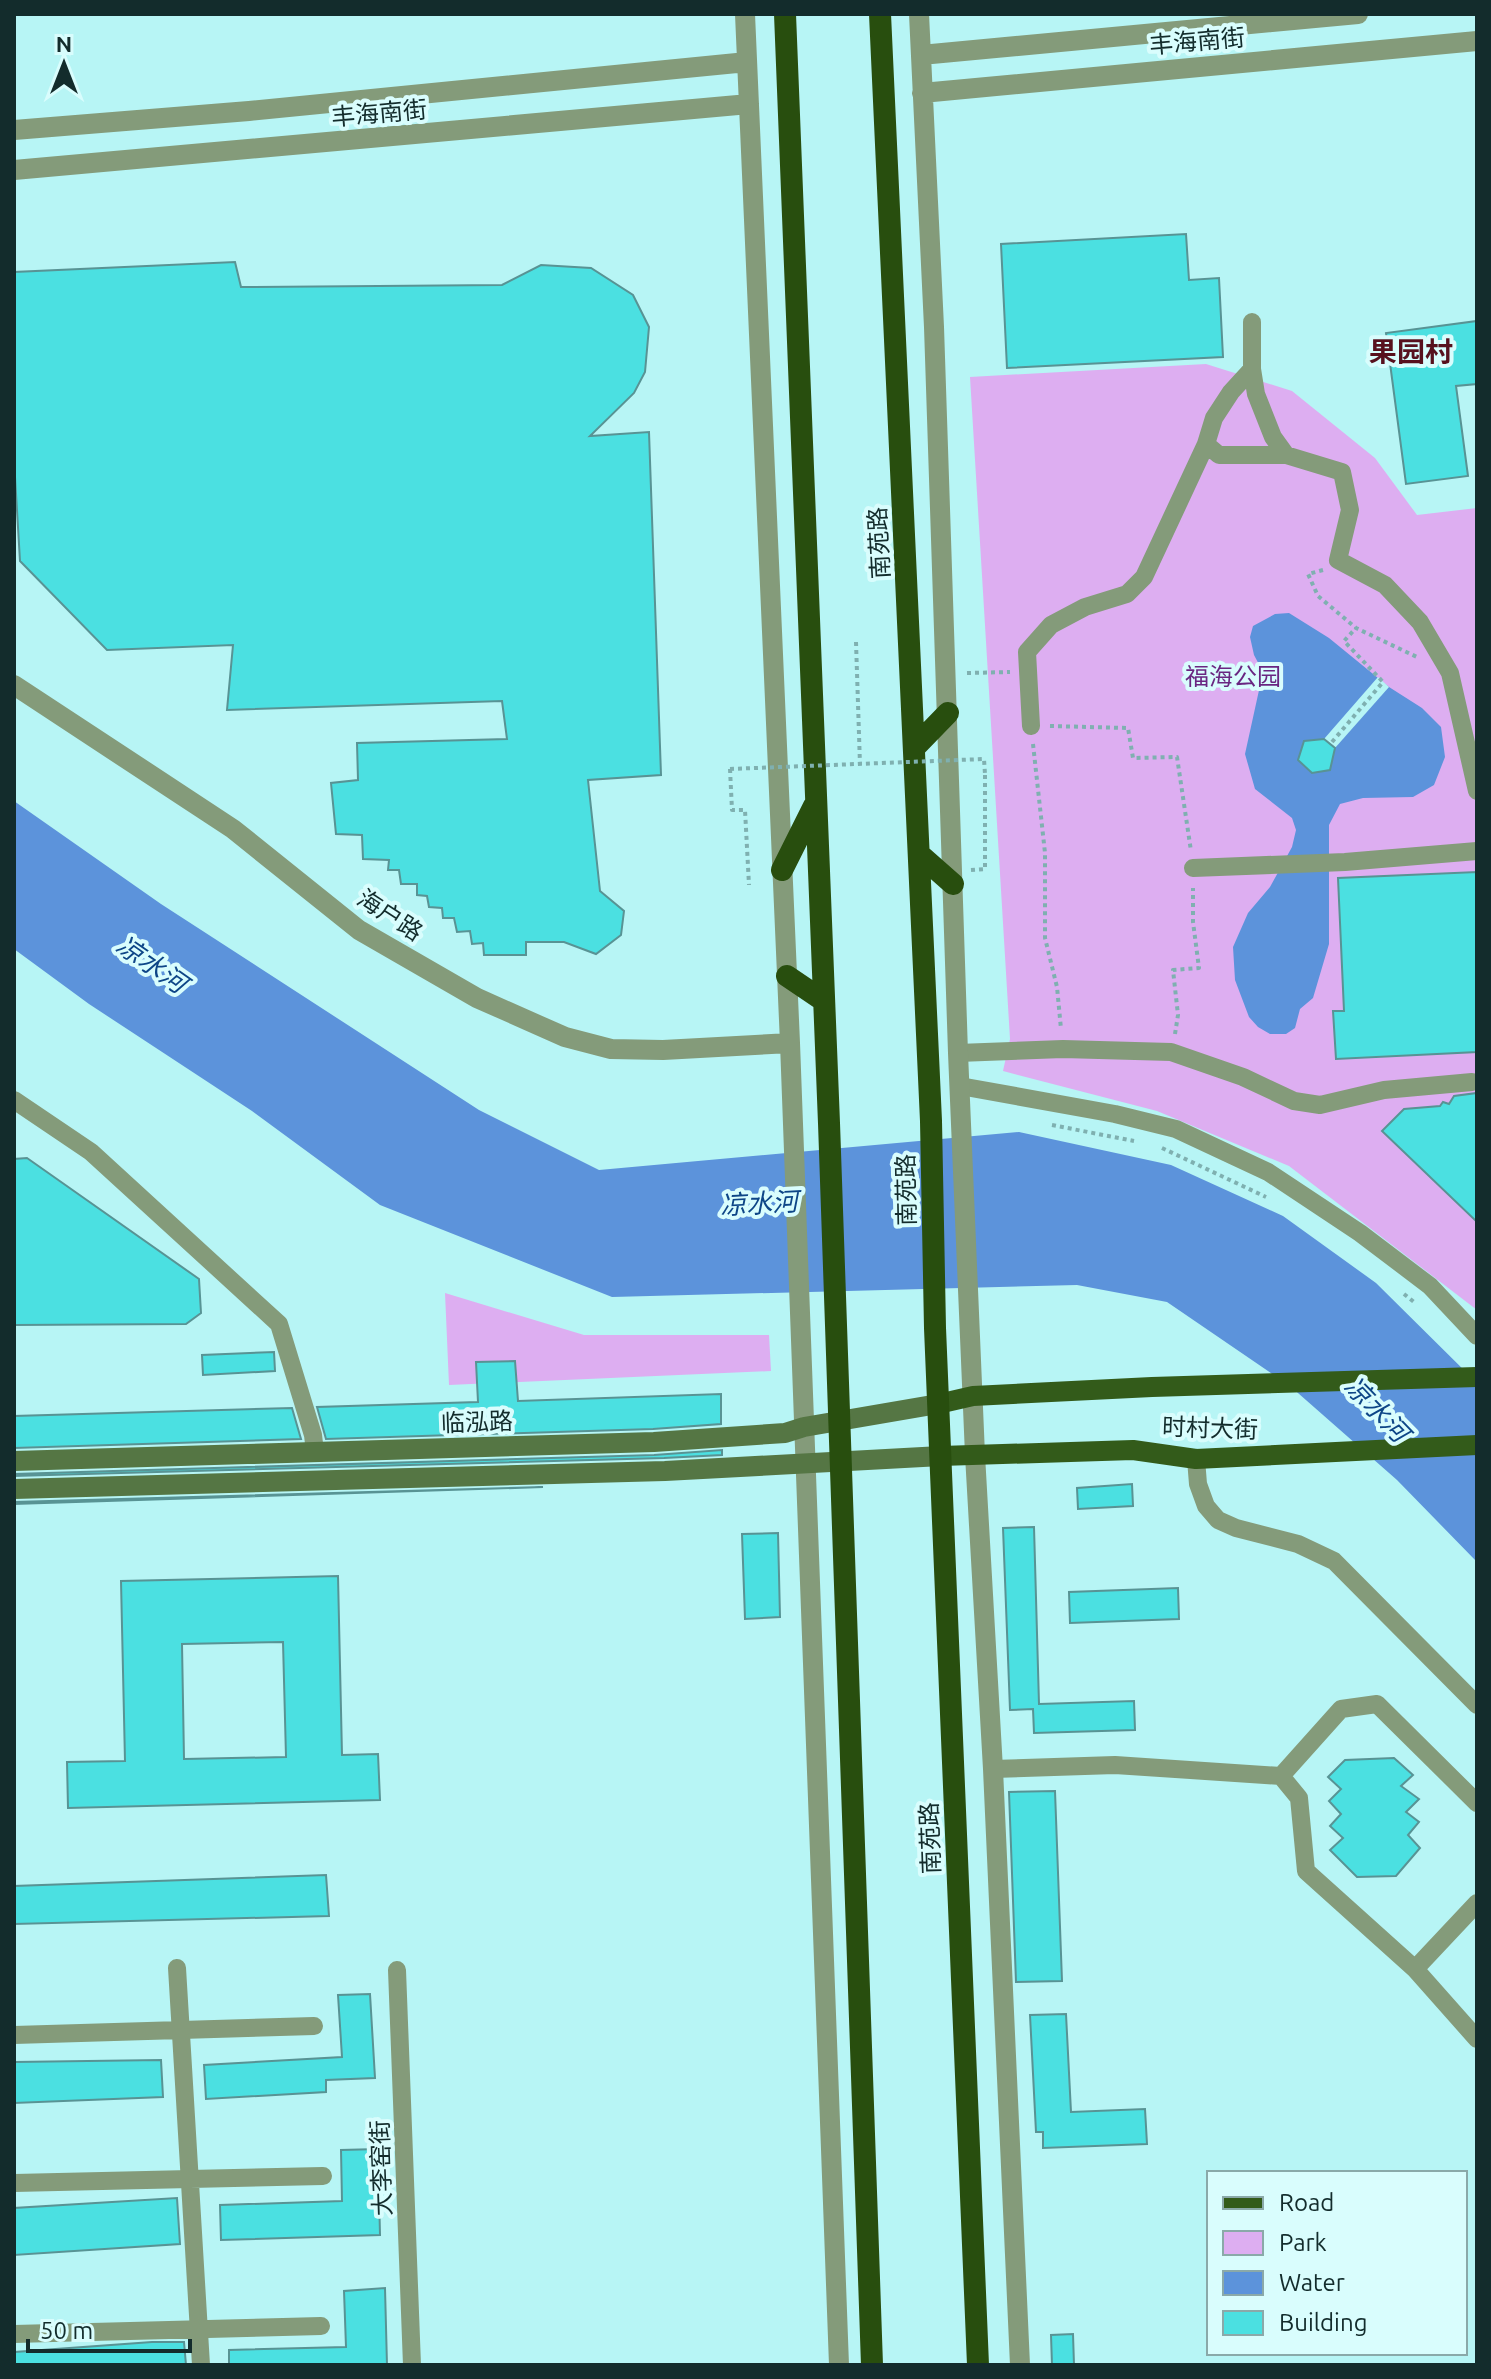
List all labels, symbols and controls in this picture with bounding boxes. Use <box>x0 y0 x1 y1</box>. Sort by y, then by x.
street label: 丰海南街 <box>1148 23 1246 59</box>
north arrow <box>24 24 104 104</box>
text: N <box>56 31 72 56</box>
street label: 丰海南街 <box>330 95 428 131</box>
district label: 果园村 <box>1369 336 1453 367</box>
street label: 南苑路 <box>864 506 894 580</box>
park label: 福海公园 <box>1185 663 1281 690</box>
street label: 海户路 <box>352 884 428 946</box>
water label: 凉水河 <box>112 930 196 1001</box>
street label: 南苑路 <box>892 1154 920 1226</box>
water label: 凉水河 <box>719 1186 804 1220</box>
water label: 凉水河 <box>1339 1371 1418 1451</box>
street label: 临泓路 <box>441 1407 513 1437</box>
street label: 时村大街 <box>1162 1413 1258 1443</box>
street label: 南苑路 <box>915 1802 945 1874</box>
street label: 大李窑街 <box>366 2120 396 2216</box>
legend <box>1207 2171 1467 2355</box>
text: Road <box>1279 2189 1334 2216</box>
text: Park <box>1279 2229 1327 2256</box>
text: Water <box>1279 2269 1345 2296</box>
scale bar <box>28 2303 190 2353</box>
text: Building <box>1279 2309 1367 2336</box>
text: 50 m <box>40 2317 93 2344</box>

